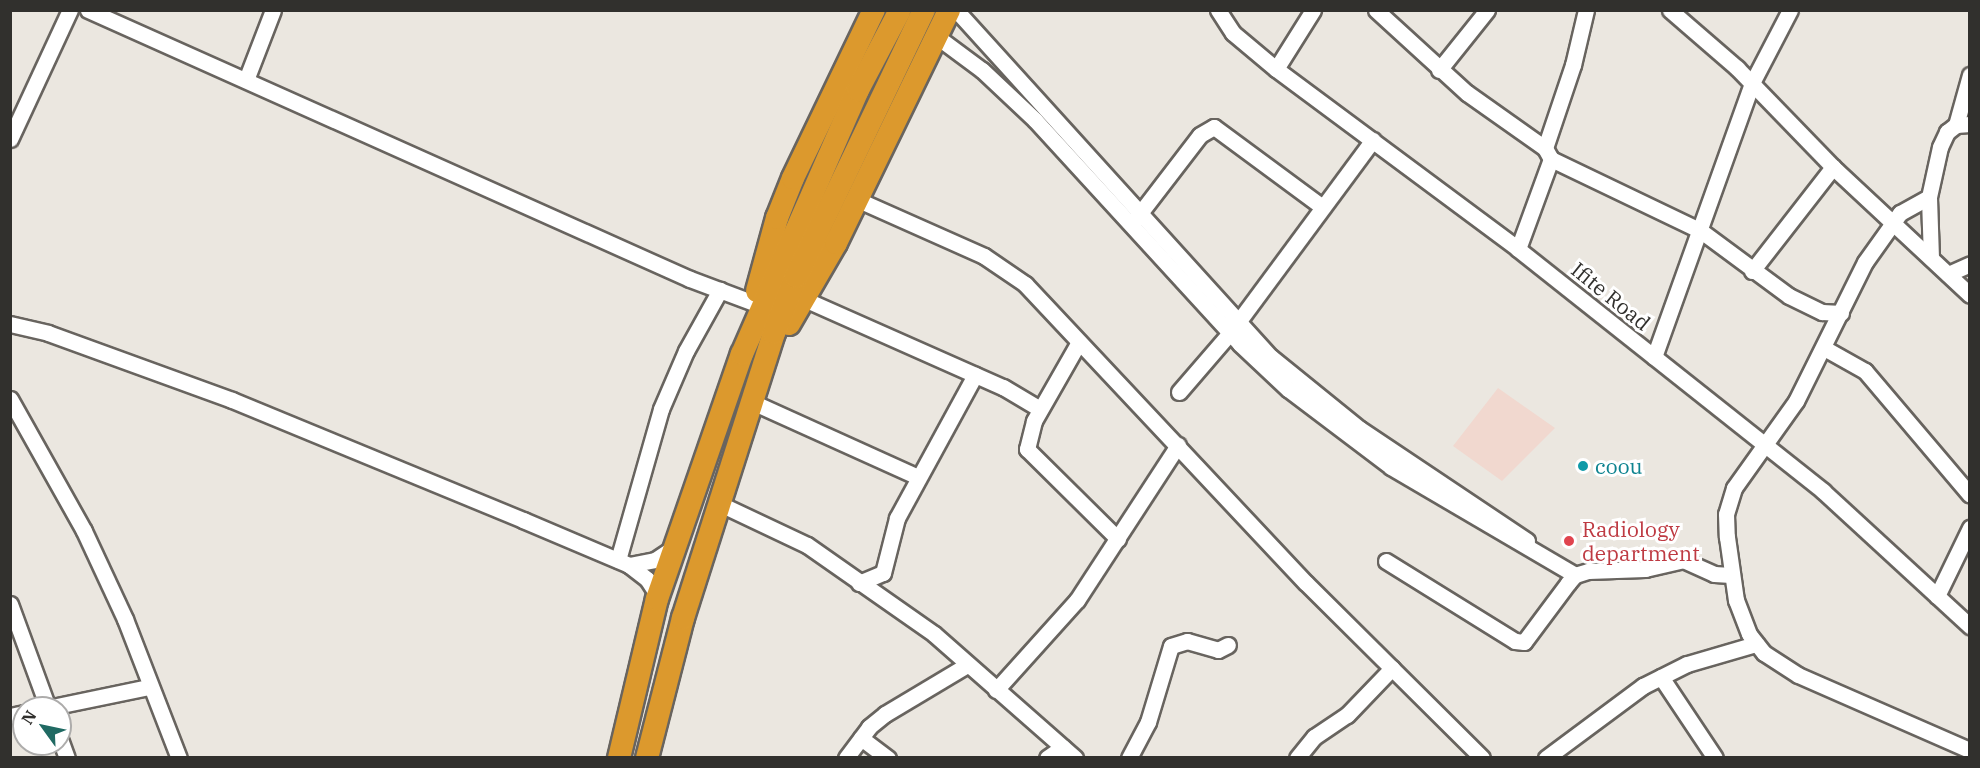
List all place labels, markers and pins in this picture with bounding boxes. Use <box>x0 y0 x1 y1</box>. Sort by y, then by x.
place label: coou <box>1595 453 1643 479</box>
marker: coou <box>1576 459 1590 473</box>
place label: Radiology department <box>1582 516 1700 566</box>
marker: Radiology department <box>1560 532 1578 550</box>

